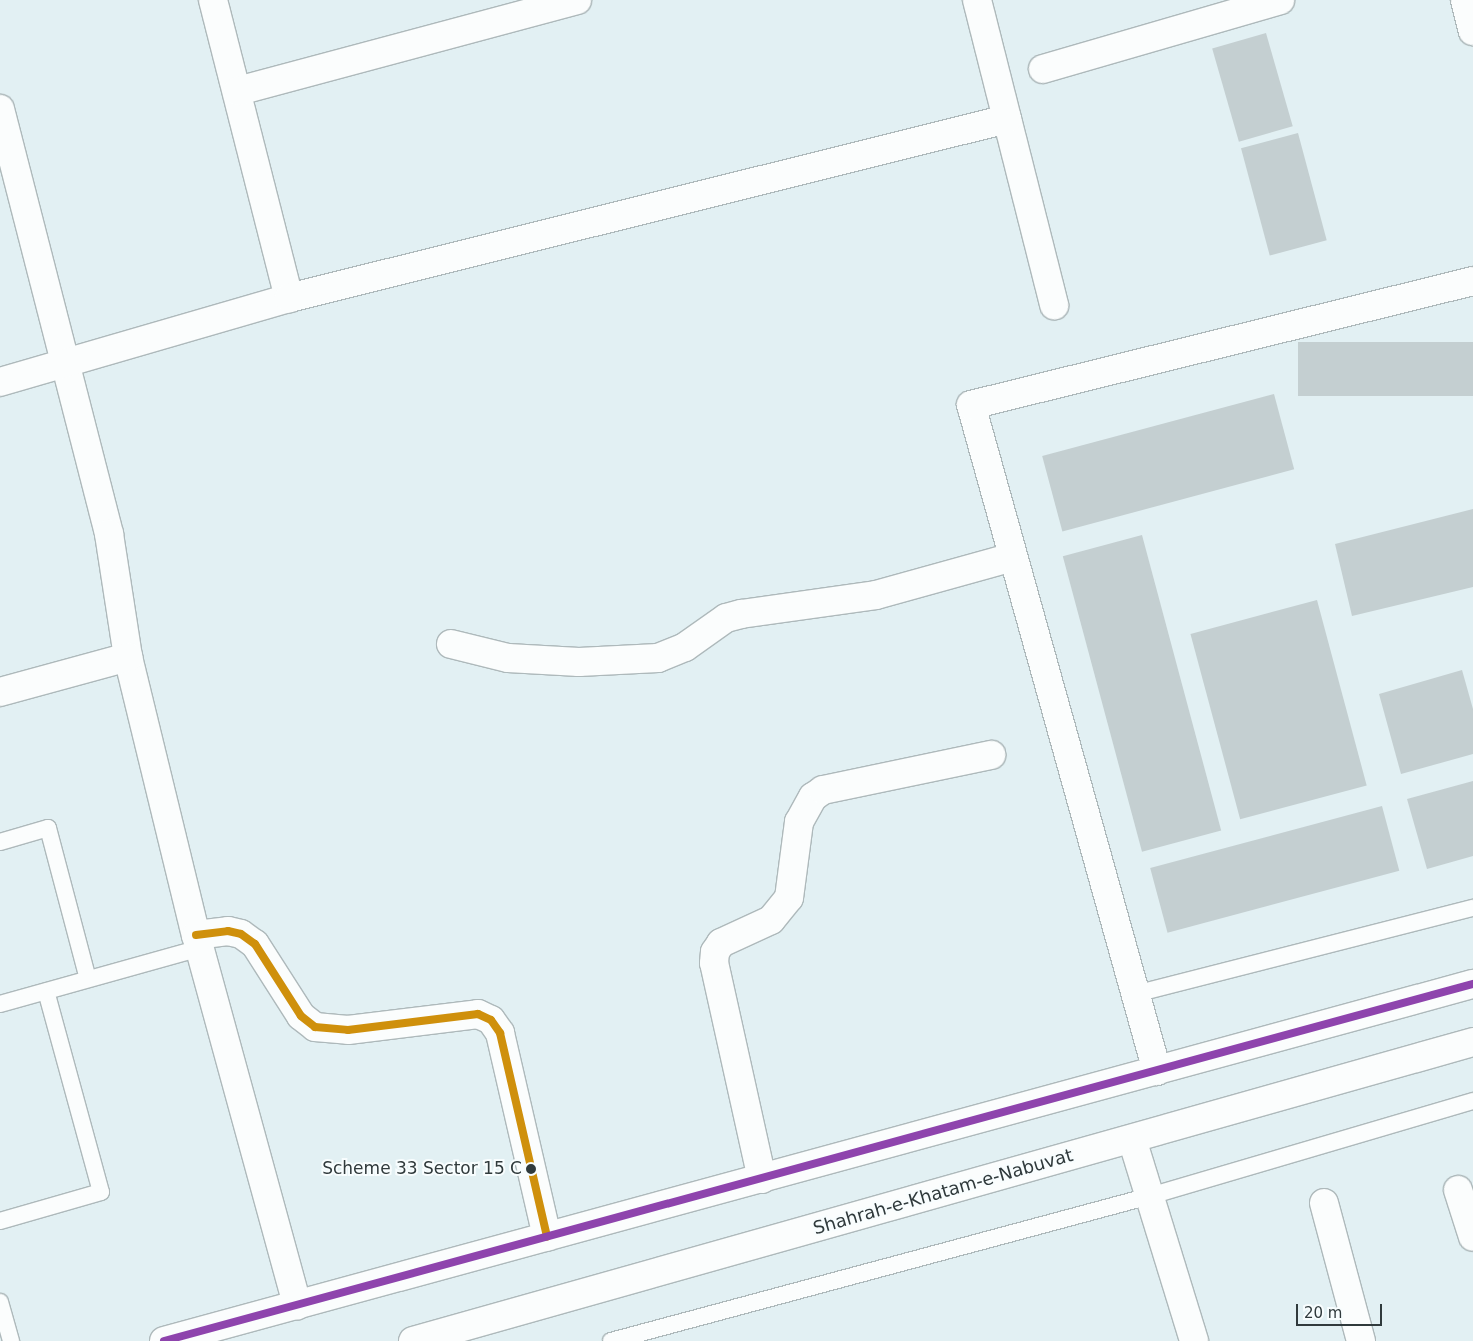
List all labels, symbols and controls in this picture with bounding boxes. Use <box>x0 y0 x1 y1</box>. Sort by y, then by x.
street label: Shahrah-e-Khatam-e-Nabuvat <box>811 1145 1075 1239</box>
place label: Scheme 33 Sector 15 C <box>322 1159 522 1179</box>
marker: Scheme 33 Sector 15 C <box>526 1164 536 1174</box>
scale bar <box>1298 1294 1384 1326</box>
text: 20 m <box>1304 1304 1342 1322</box>

